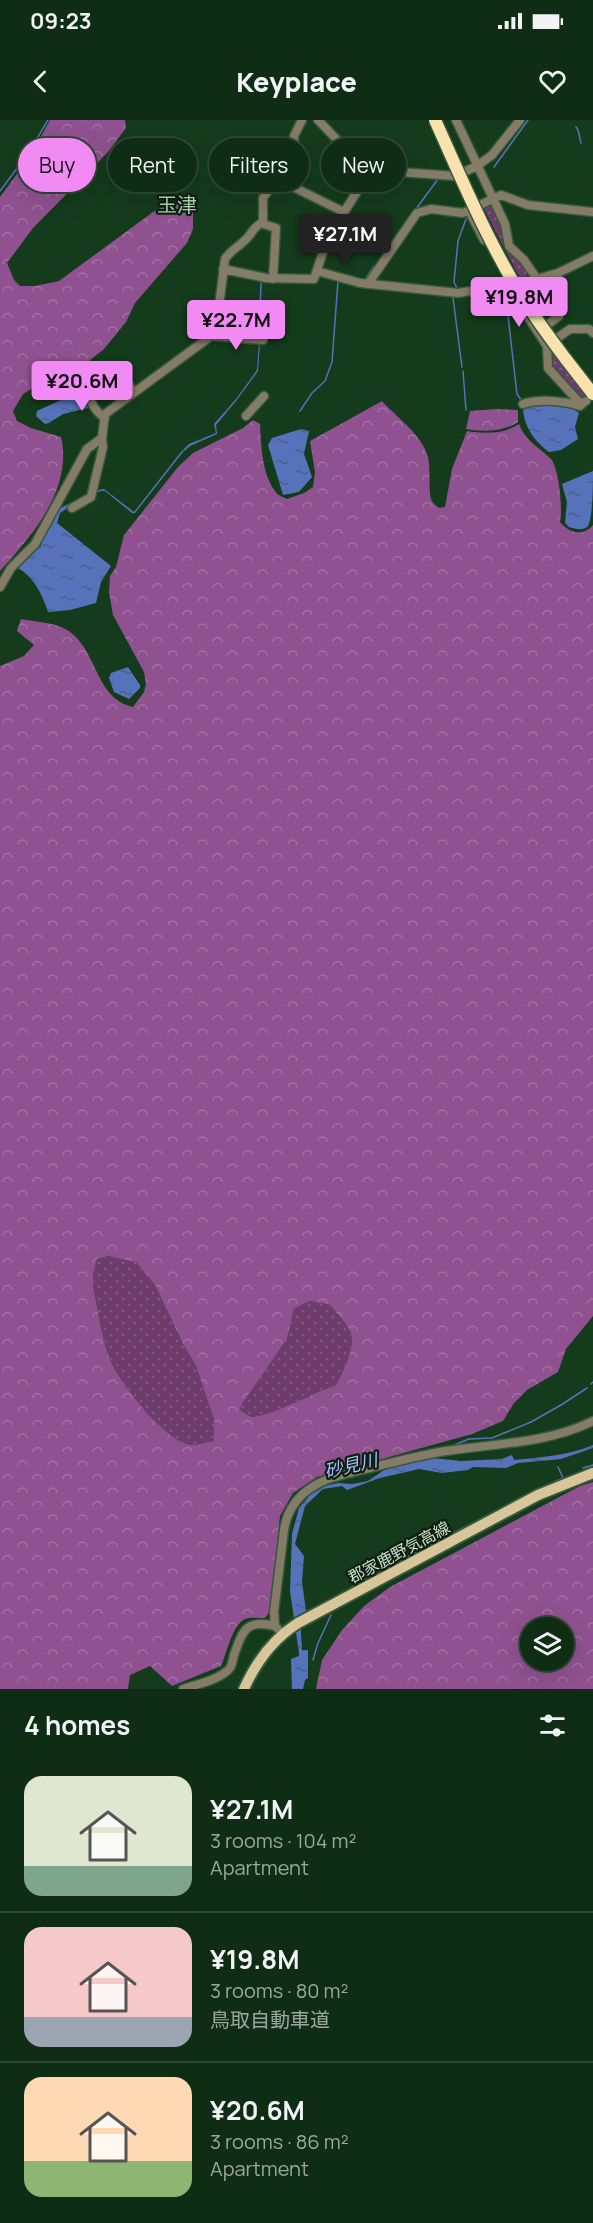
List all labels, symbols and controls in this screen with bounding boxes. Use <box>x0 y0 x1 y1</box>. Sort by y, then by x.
text: 09:23 <box>30 6 92 36</box>
text: Keyplace <box>236 63 357 100</box>
icon: back <box>24 65 57 98</box>
icon: heart <box>536 65 569 98</box>
chip: Buy <box>18 138 96 192</box>
chip: Rent <box>108 138 197 192</box>
chip: Filters <box>209 138 309 192</box>
chip: New <box>321 138 406 192</box>
district label: 玉津 <box>157 191 197 218</box>
pin: ¥27.1M <box>296 214 394 265</box>
text: ¥27.1M <box>313 220 377 247</box>
pin: ¥19.8M <box>470 277 568 328</box>
text: ¥19.8M <box>485 283 553 310</box>
pin: ¥22.7M <box>187 300 285 351</box>
text: ¥22.7M <box>201 306 271 333</box>
pin: ¥20.6M <box>33 361 131 412</box>
text: ¥20.6M <box>46 367 118 394</box>
water label: 砂見川 <box>322 1447 382 1483</box>
street label: 郡家鹿野気高線 <box>344 1516 454 1588</box>
map controls <box>520 1617 574 1671</box>
button: layers <box>520 1617 574 1671</box>
text: 4 homes <box>24 1707 130 1743</box>
icon: filters <box>536 1709 569 1742</box>
text: ¥27.1M <box>210 1791 293 1827</box>
icon: home <box>72 1800 144 1872</box>
text: 3 rooms · 104 m² <box>210 1827 356 1854</box>
text: Apartment <box>210 1854 309 1881</box>
text: ¥19.8M <box>210 1941 299 1977</box>
icon: home <box>72 1951 144 2023</box>
text: 3 rooms · 80 m² <box>210 1977 349 2004</box>
text: 鳥取自動車道 <box>210 2006 330 2033</box>
text: ¥20.6M <box>210 2092 305 2128</box>
icon: home <box>72 2101 144 2173</box>
text: 3 rooms · 86 m² <box>210 2128 349 2155</box>
text: Apartment <box>210 2155 309 2182</box>

